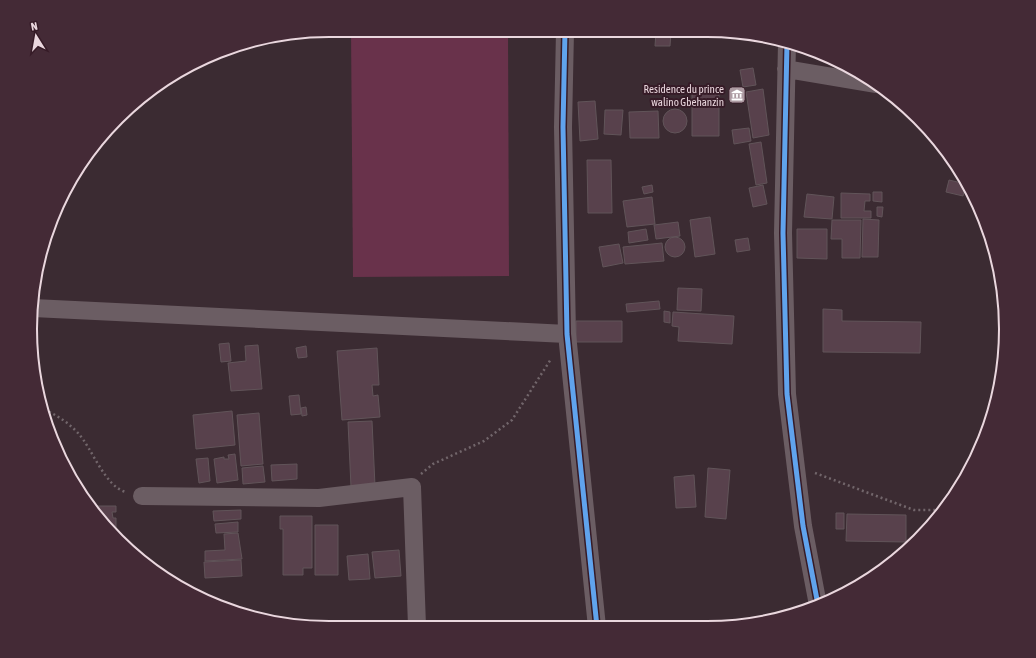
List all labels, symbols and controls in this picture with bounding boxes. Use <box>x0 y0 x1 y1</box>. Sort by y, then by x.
north arrow <box>16 16 56 56</box>
text: N <box>30 20 38 33</box>
place label: Residence du prince walino Gbehanzin <box>644 83 724 108</box>
museum icon: Residence du prince walino Gbehanzin <box>727 85 747 105</box>

